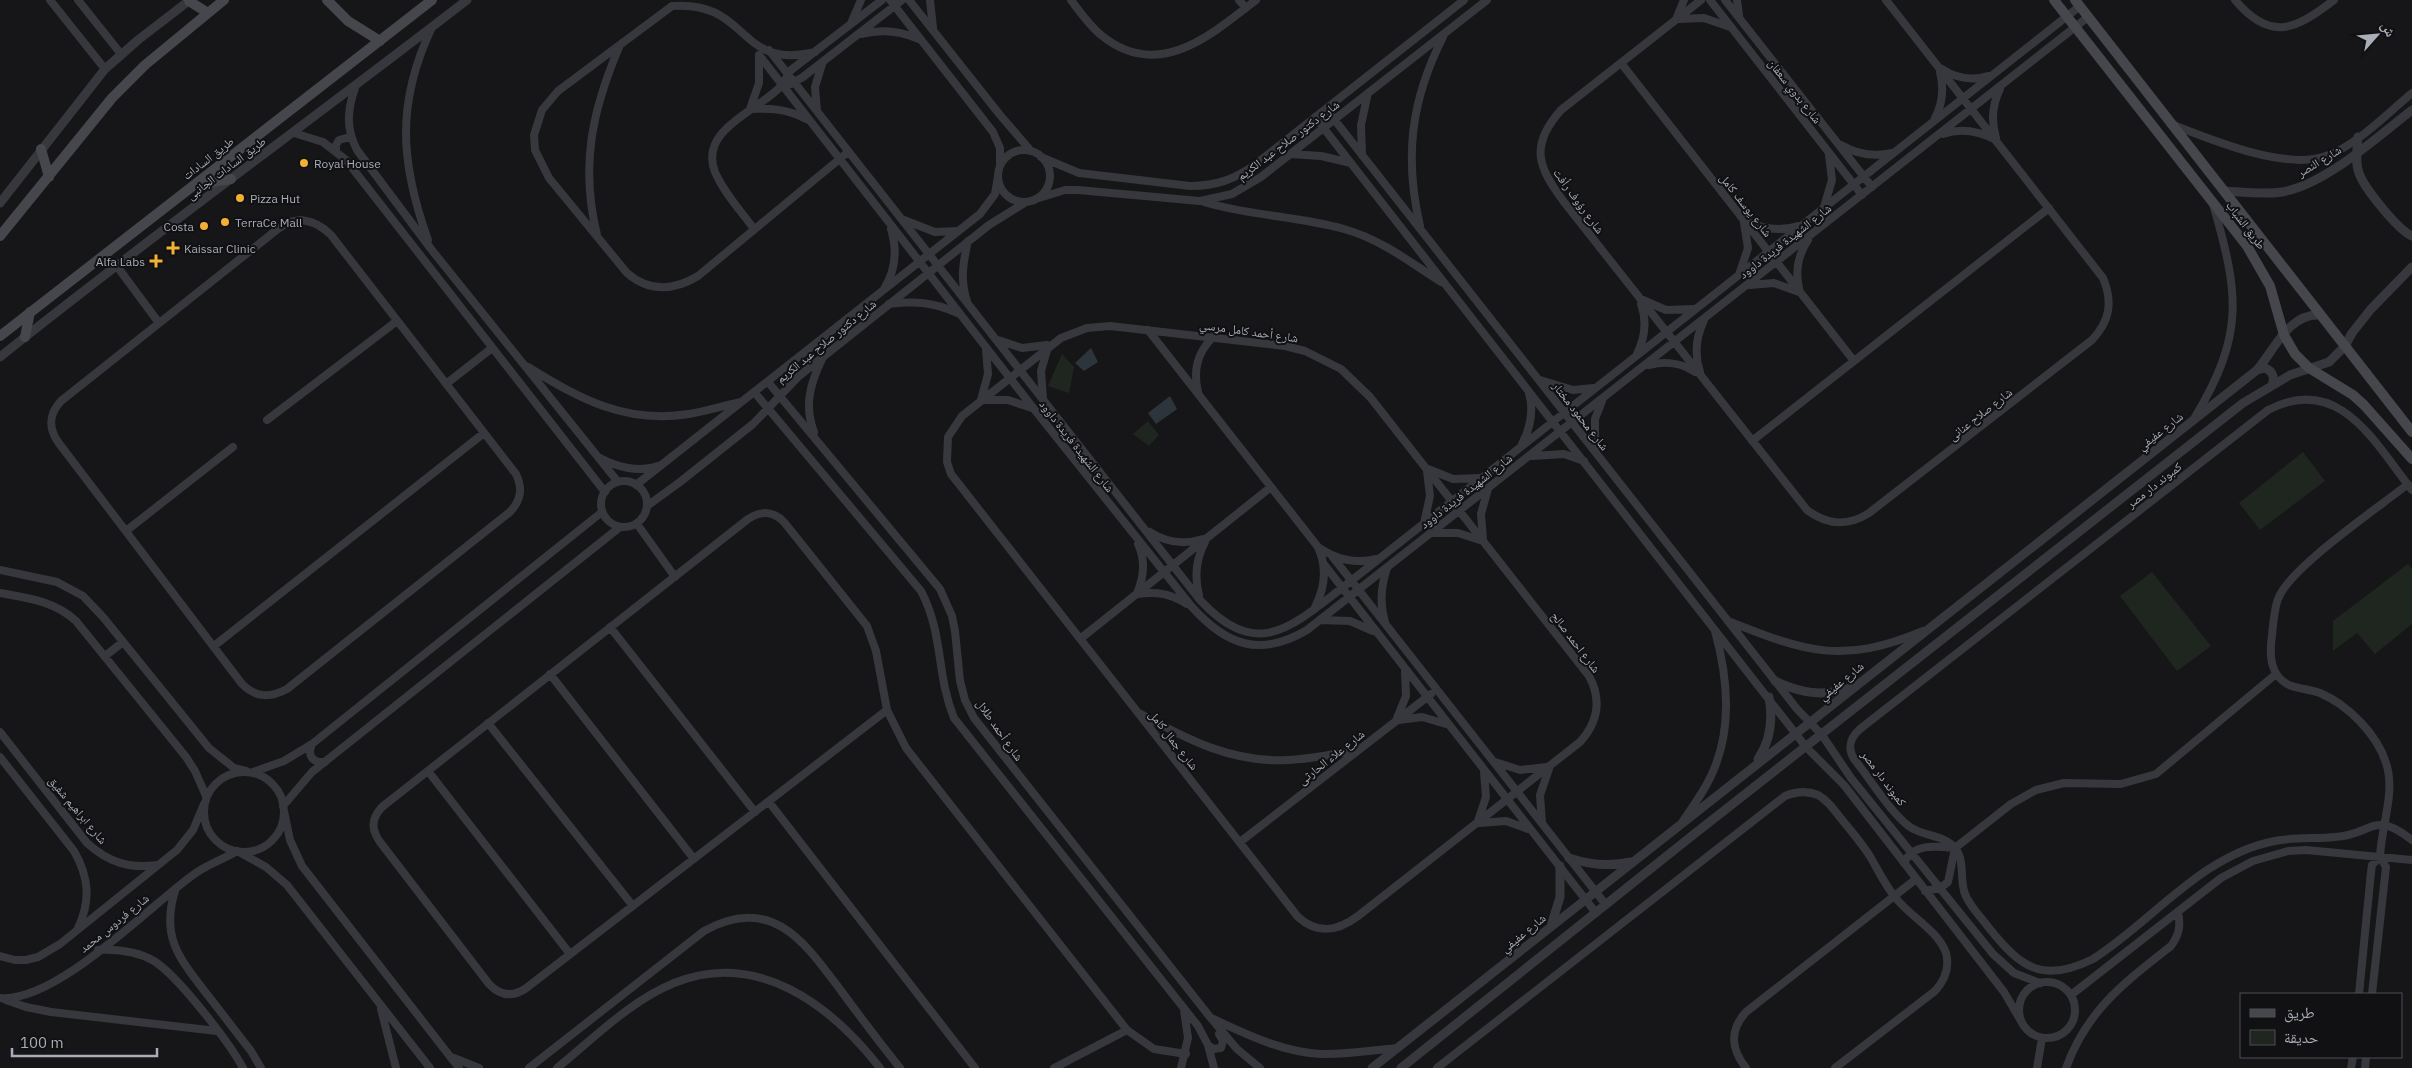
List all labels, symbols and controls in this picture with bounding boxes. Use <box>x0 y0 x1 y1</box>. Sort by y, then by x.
north arrow <box>2352 10 2402 60</box>
text: ش <box>2377 18 2400 40</box>
street label: شارع بدوي سعفان <box>1763 56 1825 128</box>
street label: شارع دكتور صلاح عبد الكريم <box>1234 96 1343 184</box>
street label: طريق السادات <box>179 133 237 183</box>
street label: طريق السادات الجانبى <box>183 133 269 203</box>
street label: شارع النصر <box>2293 142 2344 181</box>
place label: Royal House <box>314 156 381 171</box>
marker: Royal House <box>298 157 310 169</box>
street label: شارع رؤوف رأفت <box>1550 166 1608 237</box>
street label: شارع يوسف كامل <box>1716 170 1776 240</box>
place label: Pizza Hut <box>250 191 300 206</box>
marker: Pizza Hut <box>234 192 246 204</box>
street label: طريق الشباب <box>2223 198 2269 252</box>
street label: شارع الشهيدة فريدة داوود <box>1736 200 1835 282</box>
place label: TerraCe Mall <box>235 215 302 230</box>
marker: TerraCe Mall <box>219 216 231 228</box>
place label: Costa <box>163 219 195 234</box>
marker: Costa <box>198 220 210 232</box>
marker: Kaissar Clinic <box>166 241 180 255</box>
place label: Kaissar Clinic <box>184 241 256 256</box>
place label: Alfa Labs <box>96 254 145 269</box>
marker: Alfa Labs <box>149 254 163 268</box>
street label: شارع دكتور صلاح عبد الكريم <box>773 296 880 387</box>
street label: شارع أحمد كامل مرسي <box>1198 317 1299 348</box>
street label: شارع محمود مختار <box>1548 378 1613 454</box>
street label: شارع صلاح عنانى <box>1945 384 2016 444</box>
street label: شارع الشهيدة فريدة داوود <box>1036 397 1118 496</box>
street label: شارع عفيفي <box>2134 409 2188 456</box>
street label: شارع الشهيدة فريدة داوود <box>1417 450 1516 532</box>
street label: كمبوند دار مصر <box>2123 459 2185 512</box>
street label: شارع احمد صالح <box>1547 608 1604 676</box>
street label: شارع عفيفي <box>1815 658 1869 706</box>
street label: شارع أحمد طلال <box>972 696 1027 764</box>
street label: شارع جمال كامل <box>1145 707 1202 774</box>
street label: شارع علاء الحارثى <box>1295 726 1368 788</box>
street label: كمبوند دار مصر <box>1857 746 1910 809</box>
street label: شارع ابراهيم شفيق <box>45 773 111 848</box>
street label: شارع فردوس محمد <box>76 890 153 956</box>
street label: شارع عفيفي <box>1497 910 1551 958</box>
legend <box>2240 993 2402 1058</box>
text: طريق <box>2284 1003 2315 1023</box>
scale bar <box>12 1026 158 1058</box>
text: حديقة <box>2284 1028 2319 1047</box>
text: 100 m <box>20 1033 64 1052</box>

